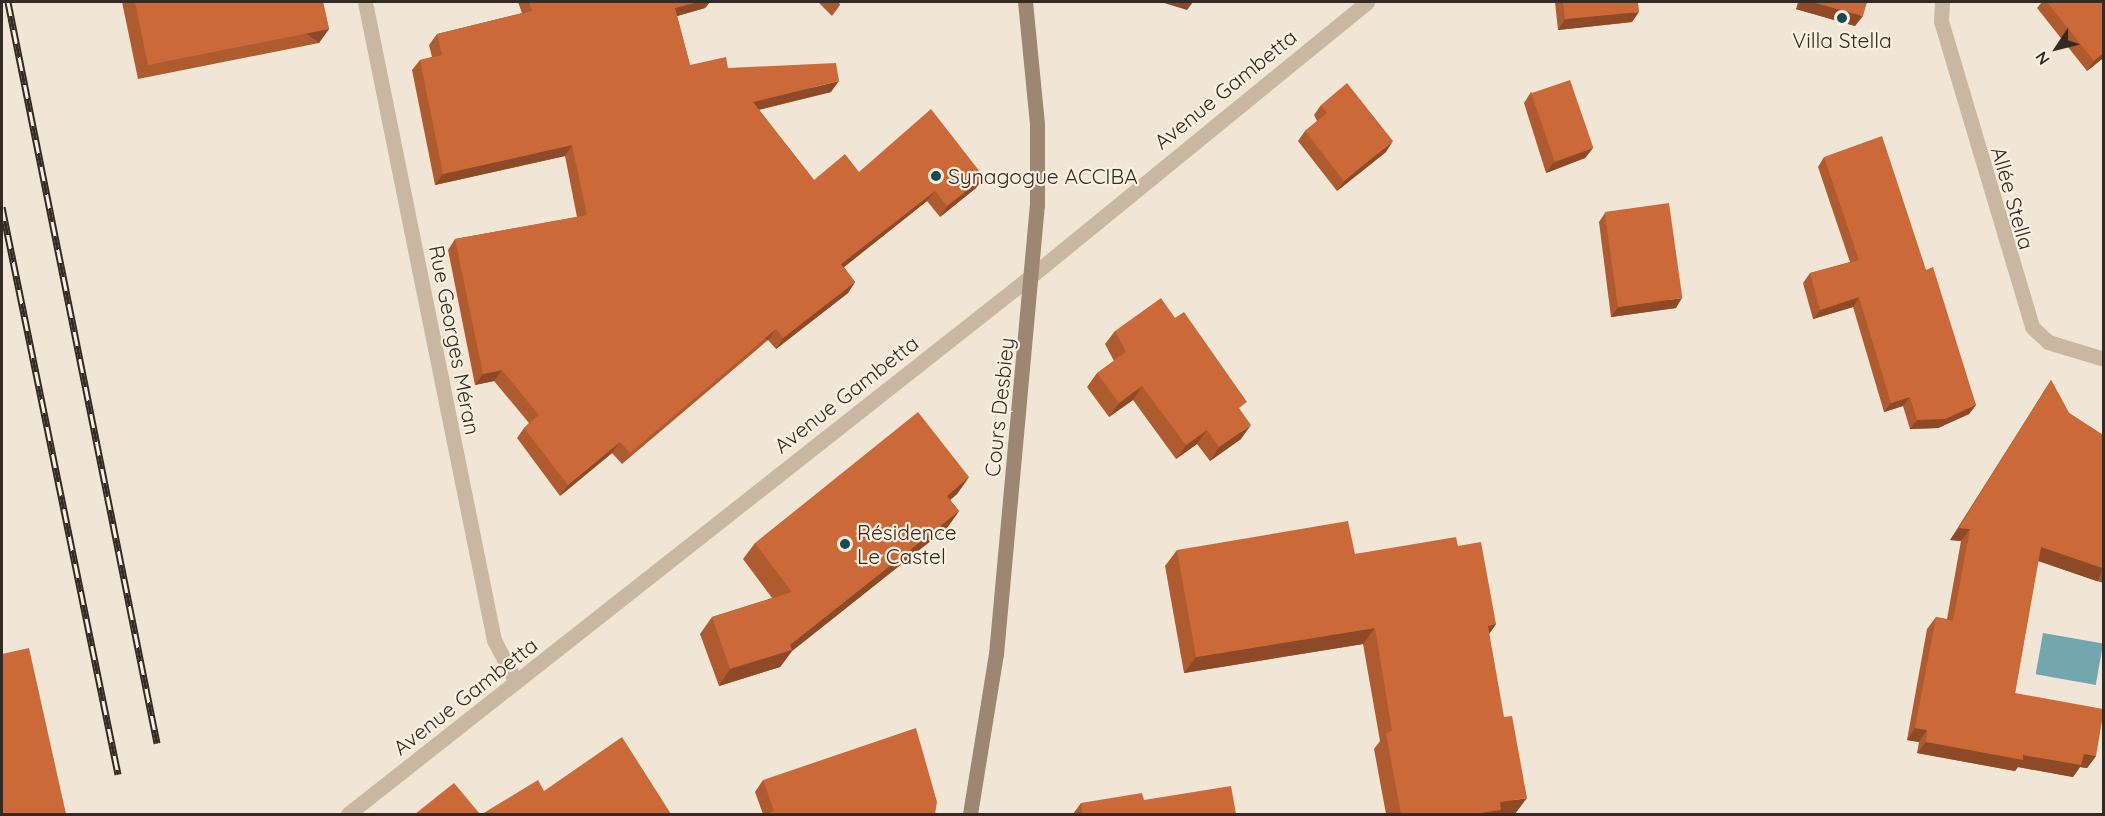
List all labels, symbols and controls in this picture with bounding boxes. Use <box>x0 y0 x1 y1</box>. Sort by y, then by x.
marker: Villa Stella <box>1835 11 1849 25</box>
north arrow <box>2027 18 2087 78</box>
street label: Avenue Gambetta <box>1149 24 1301 154</box>
place label: Villa Stella <box>1792 27 1892 53</box>
text: N <box>2031 48 2054 69</box>
street label: Allée Stella <box>1986 144 2040 252</box>
place label: Synagogue ACCIBA <box>948 163 1138 189</box>
marker: Synagogue ACCIBA <box>929 169 943 183</box>
street label: Rue Georges Méran <box>424 243 486 437</box>
street label: Avenue Gambetta <box>769 330 923 458</box>
street label: Cours Desbiey <box>979 336 1019 478</box>
place label: Résidence Le Castel <box>857 519 957 569</box>
marker: Résidence Le Castel <box>838 537 852 551</box>
street label: Avenue Gambetta <box>388 632 542 760</box>

